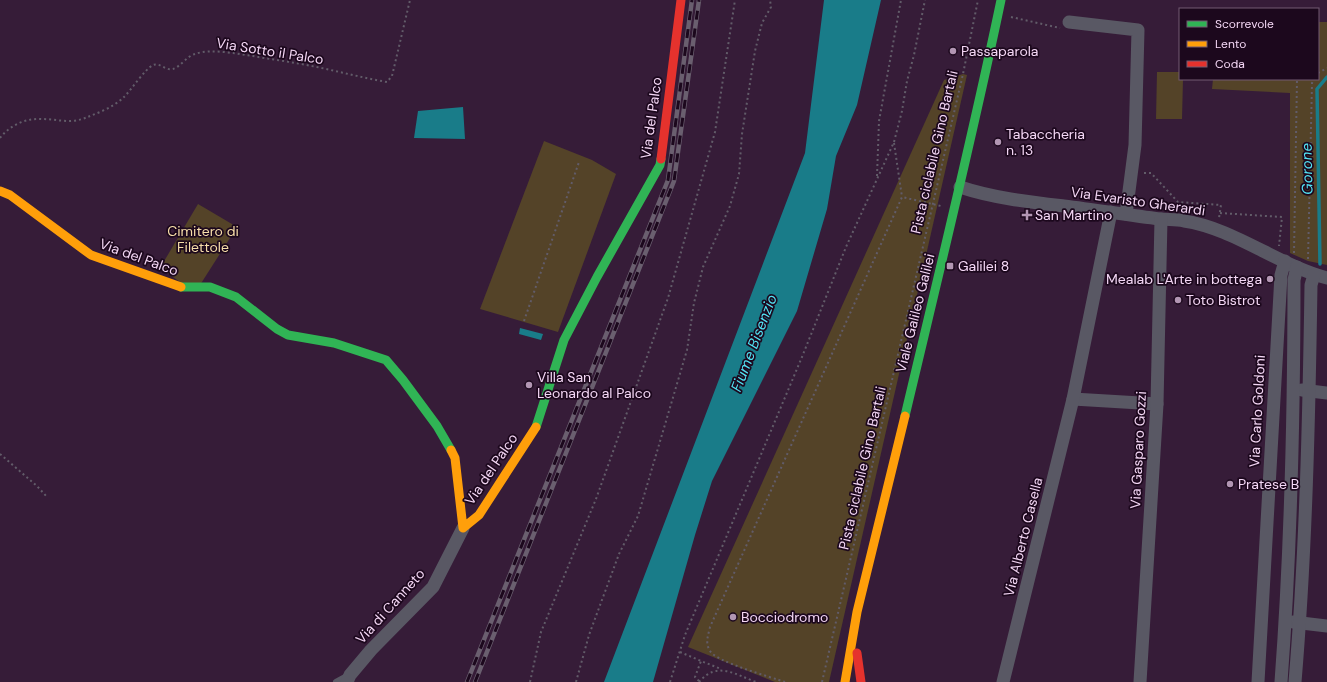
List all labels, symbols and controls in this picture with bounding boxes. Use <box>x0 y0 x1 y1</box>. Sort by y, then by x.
legend <box>1179 8 1319 80</box>
text: Scorrevole <box>1215 16 1274 32</box>
street label: Via Sotto il Palco <box>215 34 325 68</box>
text: Lento <box>1215 36 1246 52</box>
place label: Passaparola <box>961 42 1038 60</box>
marker: Passaparola <box>948 46 958 56</box>
text: Coda <box>1215 56 1245 72</box>
street label: Pista ciclabile Gino Bartali <box>906 69 962 235</box>
street label: Via del Palco <box>636 76 666 160</box>
place label: Tabaccheria n. 13 <box>1006 125 1085 159</box>
marker: Tabaccheria n. 13 <box>993 137 1003 147</box>
water label: Gorone <box>1297 143 1317 195</box>
street label: Via Evaristo Gherardi <box>1070 183 1206 219</box>
place label: San Martino <box>1035 206 1112 224</box>
marker: San Martino <box>1022 210 1032 220</box>
park label: Cimitero di Filettole <box>167 222 239 256</box>
street label: Via del Palco <box>97 234 181 280</box>
street label: Viale Galileo Galilei <box>891 252 939 374</box>
place label: Galilei 8 <box>958 257 1009 275</box>
marker: Galilei 8 <box>945 261 955 271</box>
place label: Mealab L'Arte in bottega <box>1106 270 1262 288</box>
marker: Mealab L'Arte in bottega <box>1265 274 1275 284</box>
water label: Fiume Bisenzio <box>726 291 782 395</box>
place label: Toto Bistrot <box>1186 291 1260 309</box>
marker: Toto Bistrot <box>1173 295 1183 305</box>
street label: Via Carlo Goldoni <box>1245 354 1269 468</box>
place label: Villa San Leonardo al Palco <box>537 368 651 402</box>
marker: Villa San Leonardo al Palco <box>524 380 534 390</box>
street label: Pista ciclabile Gino Bartali <box>834 385 890 551</box>
street label: Via Gasparo Gozzi <box>1126 391 1150 509</box>
street label: Via del Palco <box>460 430 522 508</box>
place label: Pratese B <box>1238 475 1299 493</box>
street label: Via Alberto Casella <box>999 476 1047 598</box>
marker: Pratese B <box>1225 479 1235 489</box>
street label: Via di Canneto <box>352 565 428 647</box>
place label: Bocciodromo <box>741 608 828 626</box>
marker: Bocciodromo <box>728 612 738 622</box>

